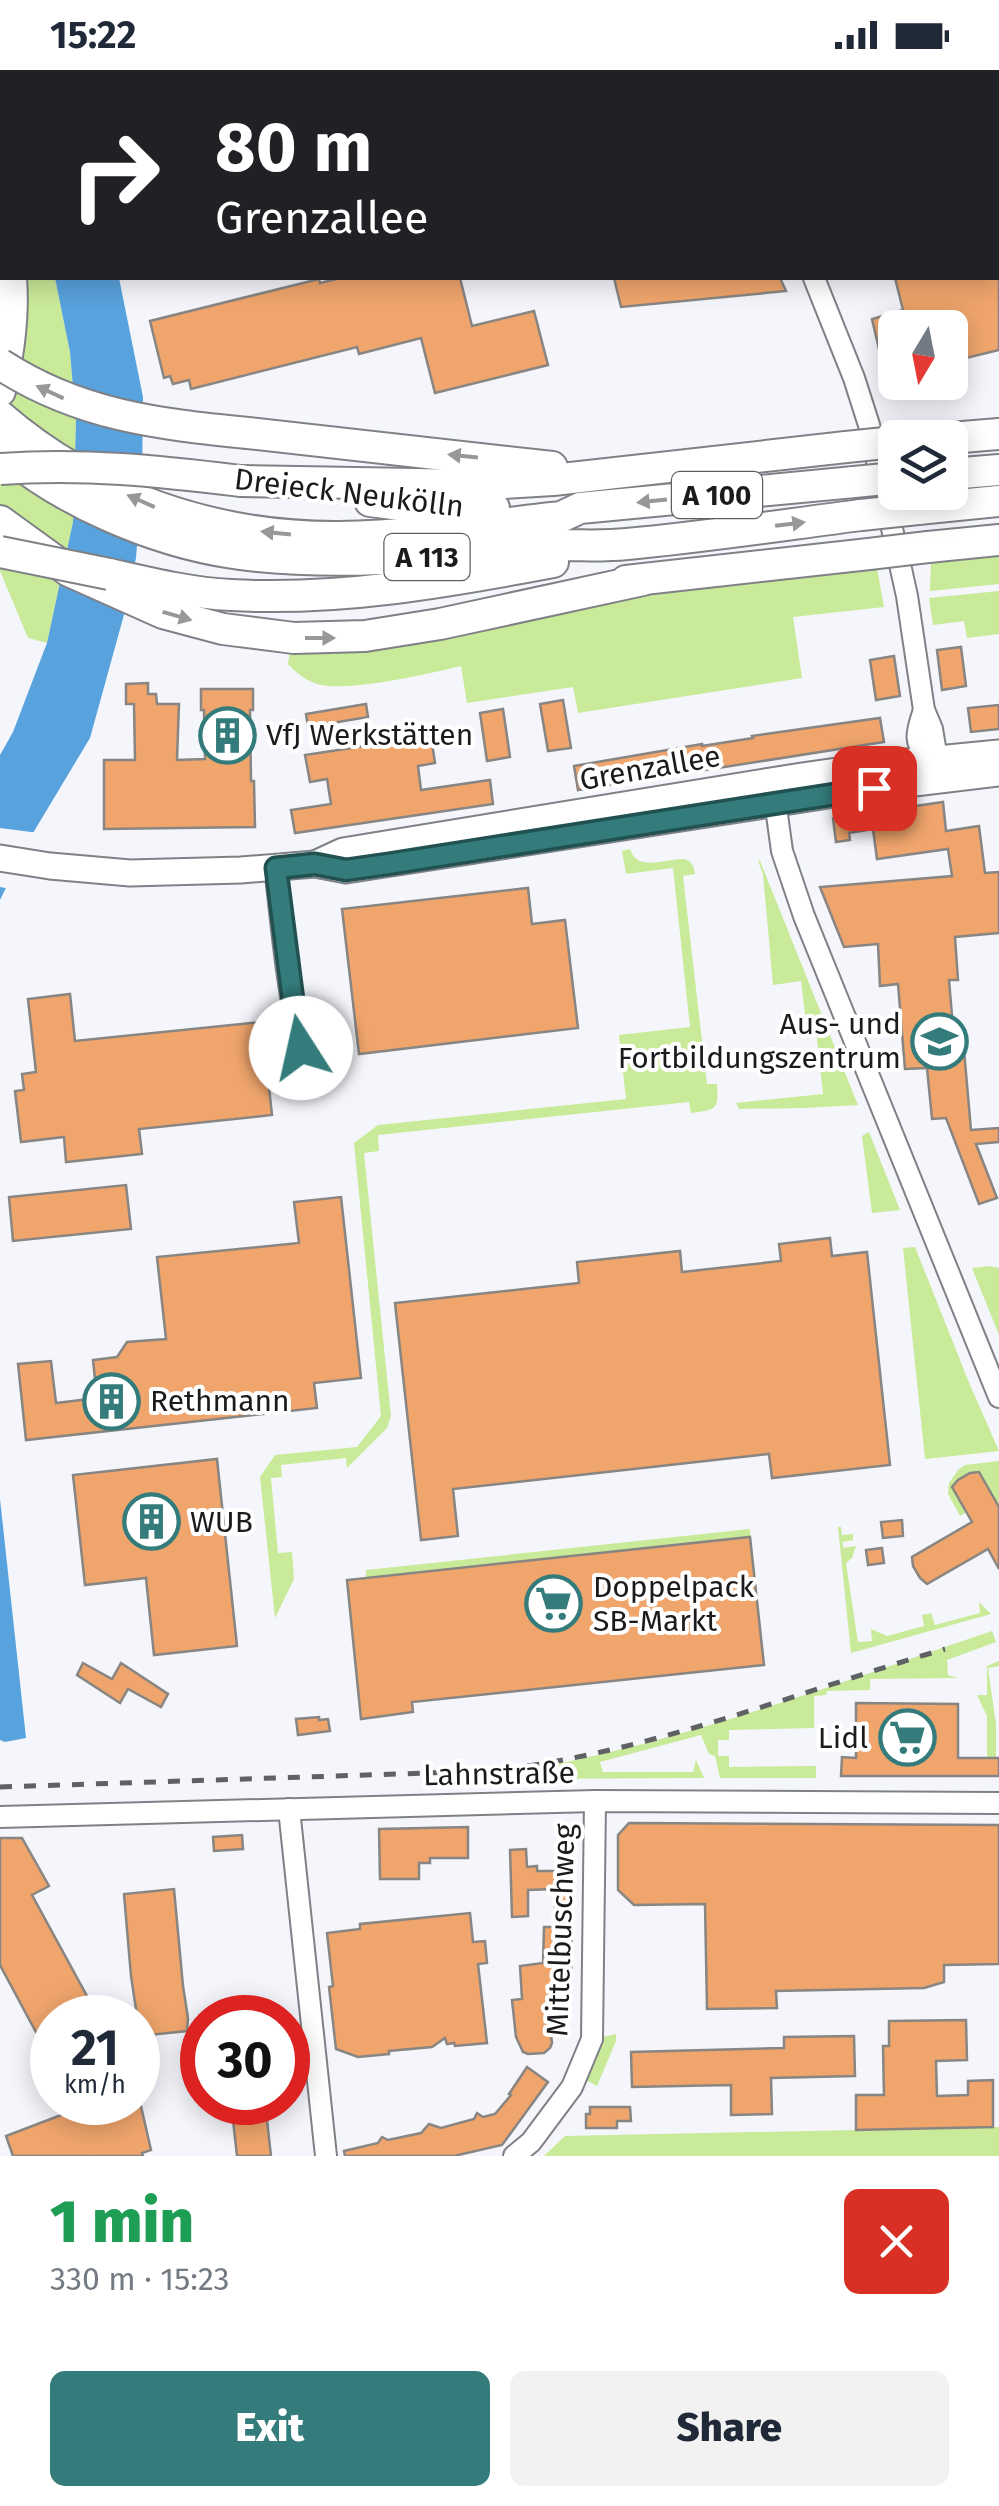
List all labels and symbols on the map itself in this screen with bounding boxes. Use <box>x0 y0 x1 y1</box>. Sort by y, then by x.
north arrow <box>878 310 968 400</box>
one-way arrow <box>36 384 65 400</box>
one-way arrow <box>447 448 479 464</box>
street label: Dreieck Neukölln <box>232 461 466 525</box>
road number: A 100 <box>672 472 762 518</box>
one-way arrow <box>126 492 155 509</box>
one-way arrow <box>636 494 667 510</box>
one-way arrow <box>775 515 807 531</box>
one-way arrow <box>259 525 291 541</box>
road number: A 113 <box>384 534 470 580</box>
one-way arrow <box>162 609 193 625</box>
one-way arrow <box>304 630 336 646</box>
building icon: VfJ Werkstätten <box>197 705 257 765</box>
place label: VfJ Werkstätten <box>266 717 473 753</box>
street label: Grenzallee <box>577 738 723 798</box>
pin <box>832 746 917 831</box>
position arrow <box>249 996 353 1100</box>
place label: Aus- und Fortbildungszentrum <box>618 1006 901 1076</box>
school or university icon: Aus- und Fortbildungszentrum <box>910 1011 970 1071</box>
building icon: Rethmann <box>81 1371 141 1431</box>
place label: Rethmann <box>150 1383 290 1419</box>
building icon: WUB <box>121 1492 181 1552</box>
place label: WUB <box>190 1504 253 1540</box>
place label: Doppelpack SB-Markt <box>593 1569 755 1639</box>
supermarket icon: Doppelpack SB-Markt <box>524 1574 584 1634</box>
supermarket icon: Lidl <box>877 1708 937 1768</box>
place label: Lidl <box>818 1720 868 1756</box>
street label: Lahnstraße <box>423 1755 575 1793</box>
street label: Mittelbuschweg <box>539 1823 583 2037</box>
speed limit sign: 30 <box>180 1995 310 2125</box>

